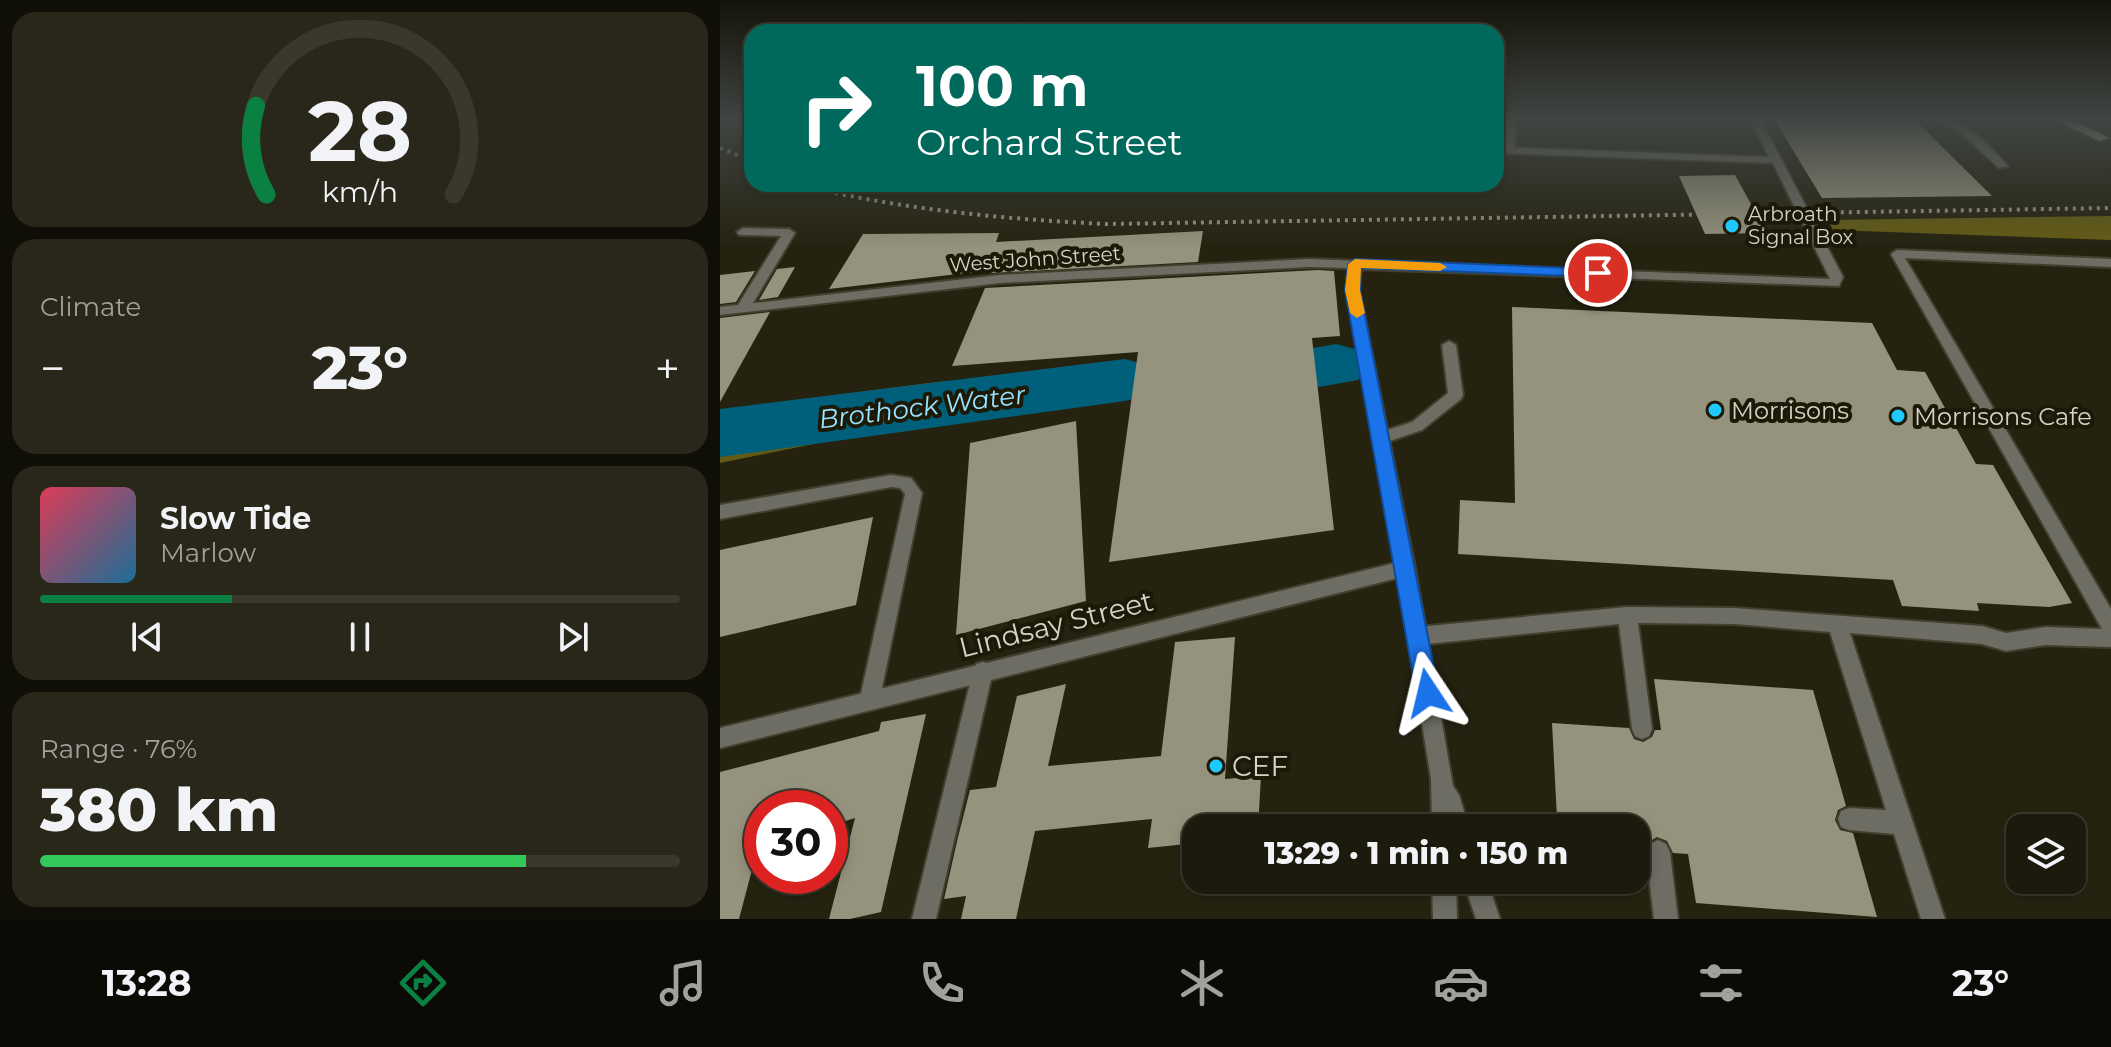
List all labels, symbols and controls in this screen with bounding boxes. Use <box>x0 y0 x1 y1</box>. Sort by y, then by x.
text: 100 m <box>916 52 1089 120</box>
icon: right <box>784 56 888 160</box>
text: 28 <box>308 80 412 182</box>
text: Orchard Street <box>916 120 1182 164</box>
text: km/h <box>322 175 398 210</box>
place label: Arbroath Signal Box <box>1748 202 1854 249</box>
marker: Arbroath Signal Box <box>1723 217 1741 235</box>
pin <box>1564 239 1632 307</box>
street label: West John Street <box>949 241 1121 277</box>
icon: arrive <box>1576 251 1620 295</box>
text: Climate <box>40 291 141 323</box>
text: 23° <box>312 331 408 404</box>
text: − <box>40 341 65 395</box>
text: + <box>655 341 680 395</box>
water label: Brothock Water <box>817 378 1028 436</box>
place label: Morrisons <box>1731 396 1849 425</box>
marker: Morrisons <box>1706 401 1724 419</box>
place label: Morrisons Cafe <box>1914 402 2092 431</box>
marker: Morrisons Cafe <box>1889 407 1907 425</box>
text: Slow Tide <box>160 500 311 537</box>
text: Marlow <box>160 537 256 569</box>
street label: Lindsay Street <box>955 583 1157 665</box>
icon: previous <box>125 615 169 659</box>
icon: pause <box>338 615 382 659</box>
icon: next <box>551 615 595 659</box>
position arrow <box>1386 651 1470 735</box>
text: Range · 76% <box>40 733 197 765</box>
place label: CEF <box>1232 749 1288 783</box>
marker: CEF <box>1207 757 1225 775</box>
text: 380 km <box>40 773 278 846</box>
speed limit sign: 30 <box>744 790 848 894</box>
map controls <box>2006 814 2086 894</box>
button: layers <box>2006 814 2086 894</box>
text: 13:29 · 1 min · 150 m <box>1264 835 1568 872</box>
icon: directions <box>395 955 451 1011</box>
icon: music <box>655 955 711 1011</box>
icon: phone <box>914 955 970 1011</box>
icon: climate <box>1174 955 1230 1011</box>
icon: car <box>1433 955 1489 1011</box>
icon: filters <box>1693 955 1749 1011</box>
text: 13:28 <box>102 961 192 1005</box>
text: 23° <box>1952 961 2009 1005</box>

